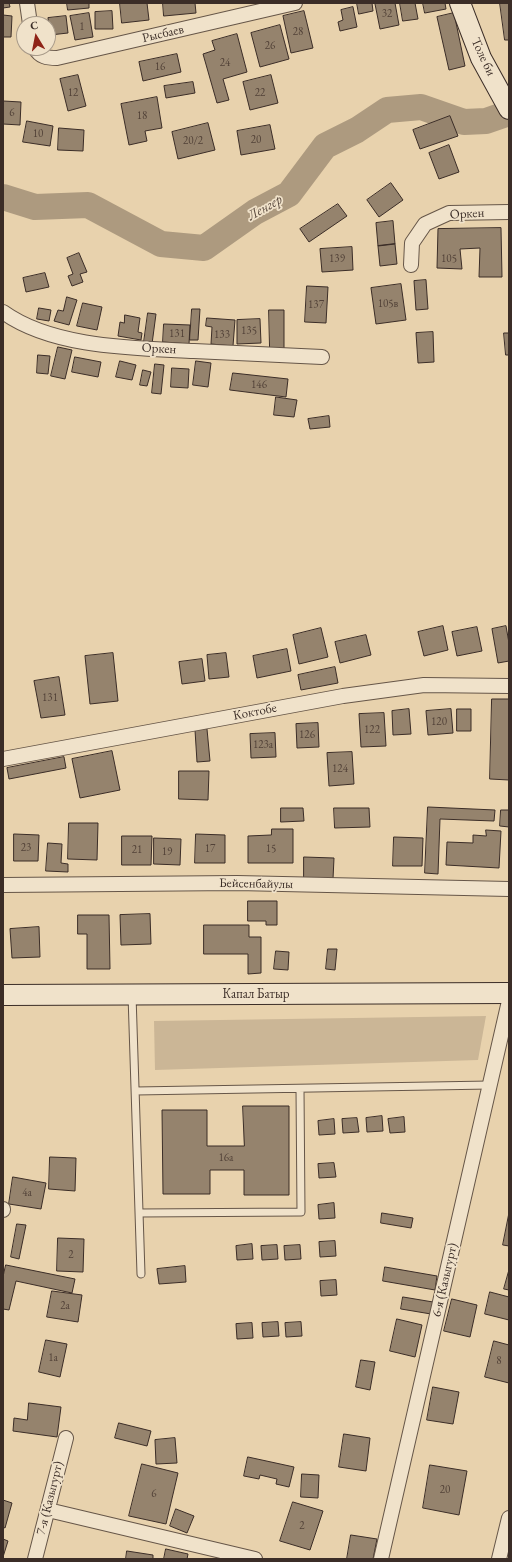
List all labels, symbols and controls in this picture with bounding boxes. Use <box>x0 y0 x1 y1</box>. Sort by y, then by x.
house number: 32 <box>382 7 392 21</box>
north arrow <box>16 16 56 56</box>
text: С <box>29 18 39 33</box>
house number: 1 <box>79 20 85 34</box>
street label: Рысбаев <box>141 22 185 46</box>
house number: 28 <box>293 25 303 39</box>
street label: Толе би <box>467 35 499 79</box>
house number: 26 <box>265 39 275 53</box>
house number: 24 <box>220 56 230 70</box>
house number: 16 <box>155 60 165 74</box>
house number: 12 <box>68 86 78 100</box>
house number: 22 <box>255 86 265 100</box>
house number: 6 <box>9 106 15 120</box>
house number: 18 <box>137 109 147 123</box>
house number: 10 <box>33 127 43 141</box>
house number: 20 <box>251 133 261 147</box>
house number: 20/2 <box>183 134 203 148</box>
water label: Ленгер <box>245 191 285 225</box>
street label: Оркен <box>449 205 485 223</box>
house number: 139 <box>329 252 345 266</box>
house number: 105 <box>441 252 457 266</box>
house number: 105в <box>378 297 398 311</box>
house number: 137 <box>308 298 324 312</box>
house number: 135 <box>241 324 257 338</box>
house number: 131 <box>169 327 185 341</box>
house number: 133 <box>214 328 230 342</box>
street label: Оркен <box>141 340 177 358</box>
house number: 146 <box>251 378 267 392</box>
house number: 131 <box>42 691 58 705</box>
street label: Коктобе <box>232 700 278 724</box>
house number: 120 <box>431 715 447 729</box>
house number: 122 <box>364 723 380 737</box>
house number: 126 <box>299 728 315 742</box>
house number: 123а <box>253 738 273 752</box>
house number: 124 <box>332 762 348 776</box>
house number: 23 <box>21 841 31 855</box>
house number: 17 <box>205 842 215 856</box>
house number: 15 <box>266 842 276 856</box>
house number: 21 <box>132 843 142 857</box>
house number: 19 <box>162 845 172 859</box>
street label: Бейсенбайулы <box>219 876 293 892</box>
street label: Капал Батыр <box>222 986 290 1002</box>
house number: 16а <box>219 1151 233 1165</box>
house number: 4а <box>22 1186 32 1200</box>
street label: 6-я (Казыгурт) <box>429 1242 461 1318</box>
house number: 2 <box>68 1248 74 1262</box>
house number: 2а <box>60 1299 70 1313</box>
house number: 1а <box>48 1351 58 1365</box>
house number: 8 <box>496 1354 502 1368</box>
street label: 7-я (Казыгурт) <box>33 1460 67 1536</box>
house number: 20 <box>440 1483 450 1497</box>
house number: 6 <box>151 1487 157 1501</box>
house number: 2 <box>299 1519 305 1533</box>

